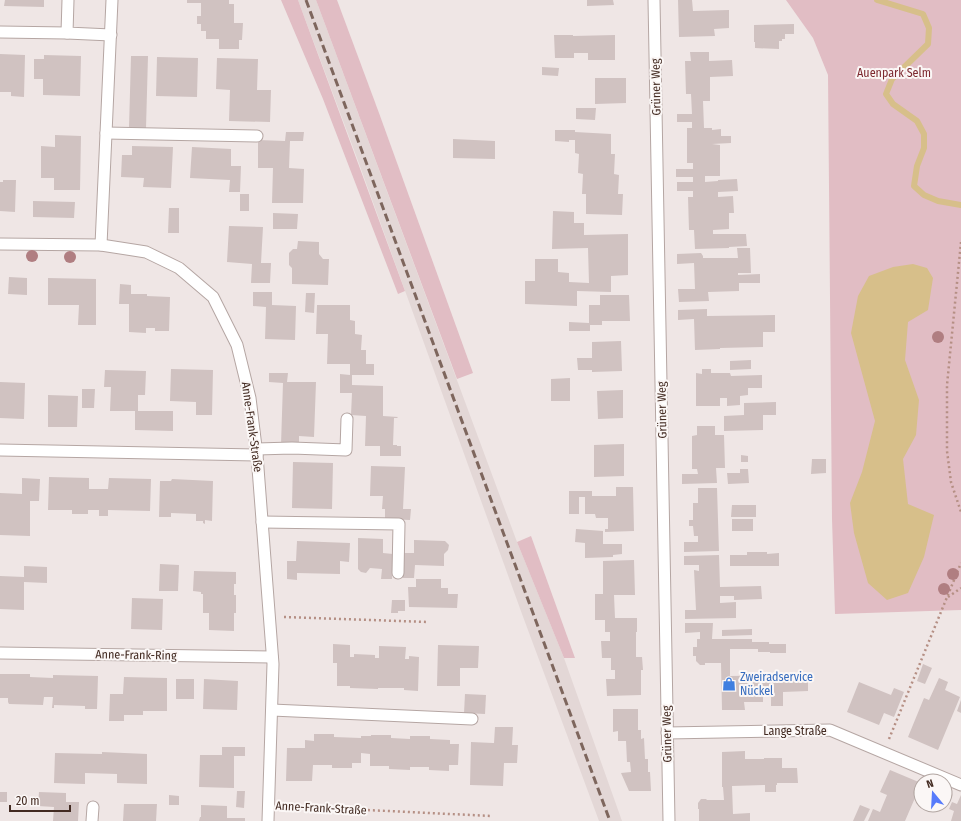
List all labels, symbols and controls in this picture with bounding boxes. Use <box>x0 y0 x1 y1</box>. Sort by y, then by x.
street label: Grüner Weg <box>648 58 663 116</box>
park label: Auenpark Selm <box>857 66 931 80</box>
street label: Anne-Frank-Straße <box>239 381 265 473</box>
street label: Grüner Weg <box>654 381 669 439</box>
street label: Anne-Frank-Ring <box>95 647 177 663</box>
place label: Zweiradservice Nückel <box>740 670 813 698</box>
shop icon: Zweiradservice Nückel <box>721 676 737 692</box>
street label: Grüner Weg <box>659 705 674 763</box>
street label: Lange Straße <box>763 724 827 738</box>
north arrow <box>913 773 953 813</box>
text: N <box>925 777 935 791</box>
scale bar <box>10 787 70 813</box>
text: 20 m <box>16 794 40 808</box>
street label: Anne-Frank-Straße <box>275 799 367 817</box>

